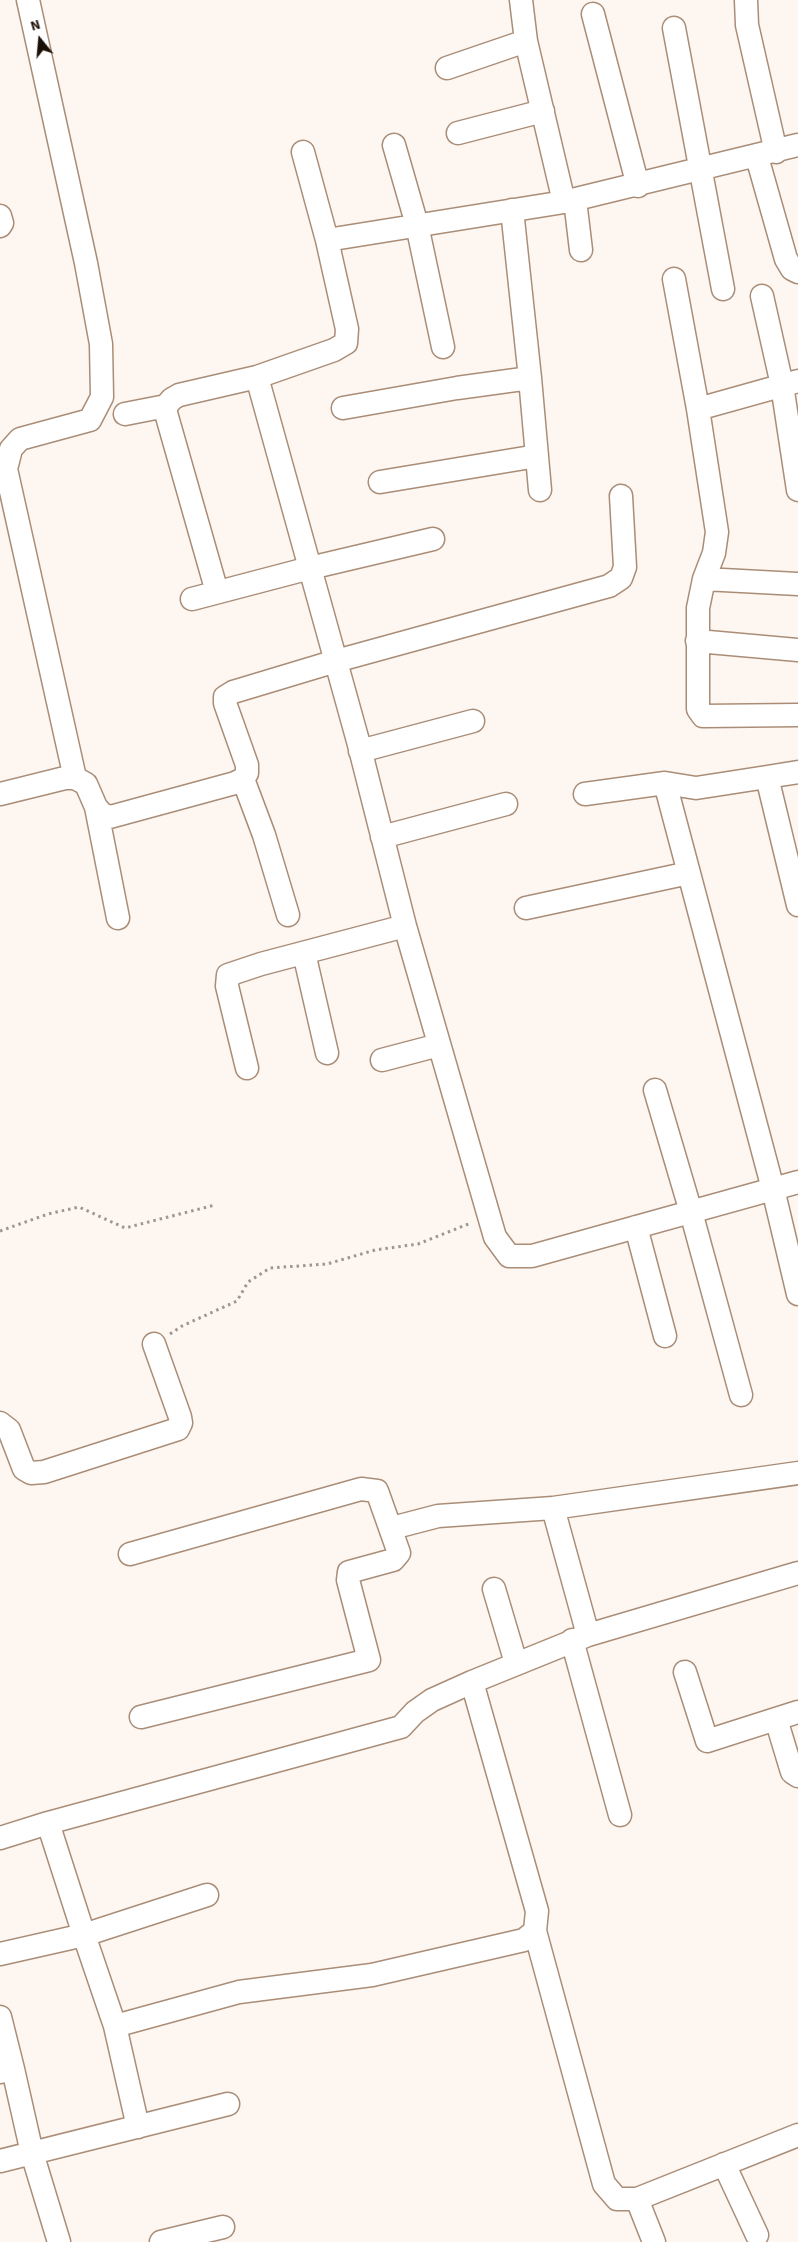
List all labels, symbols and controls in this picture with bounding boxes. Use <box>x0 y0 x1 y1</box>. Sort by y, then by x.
north arrow <box>15 15 65 65</box>
text: N <box>28 15 43 37</box>

